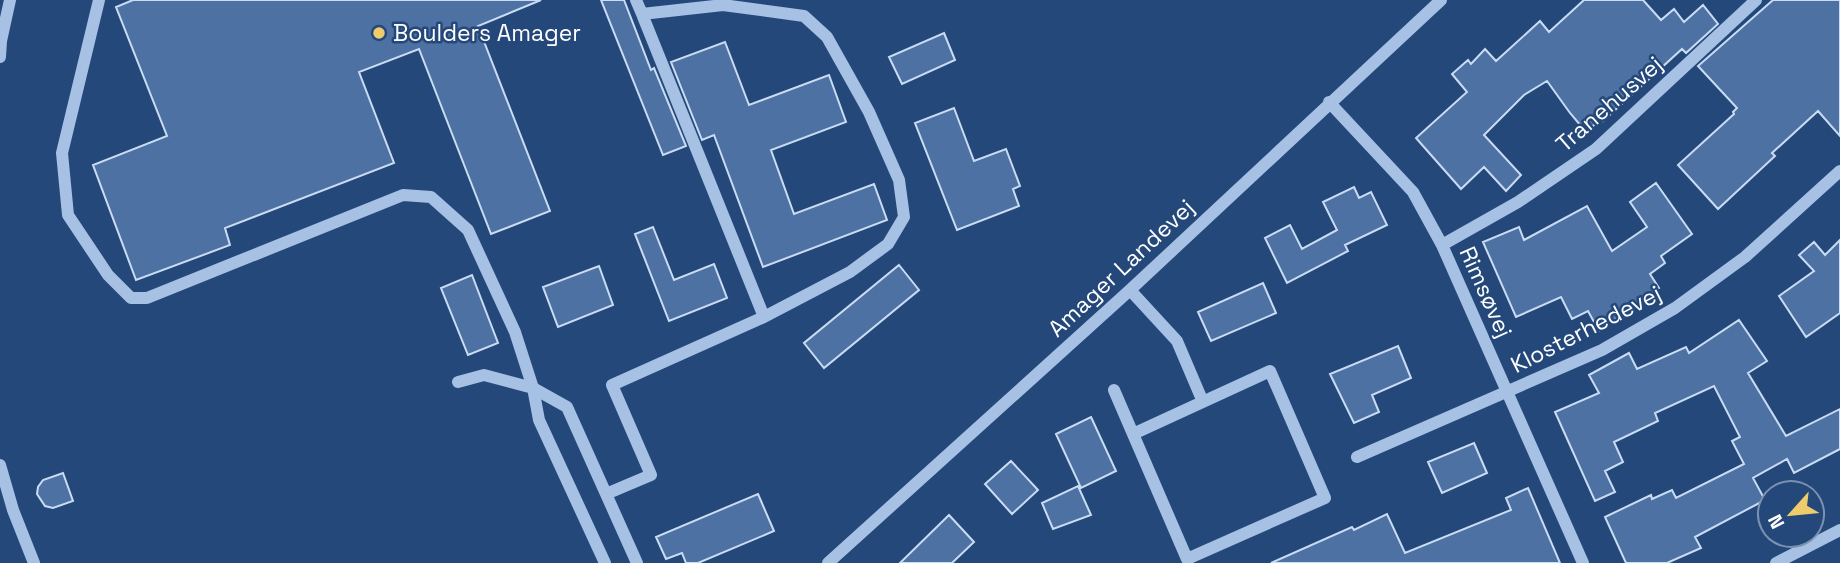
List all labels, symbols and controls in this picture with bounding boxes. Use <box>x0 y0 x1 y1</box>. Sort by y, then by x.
place label: Boulders Amager <box>393 18 581 48</box>
marker: Boulders Amager <box>371 25 387 41</box>
street label: Tranehusvej <box>1549 49 1669 159</box>
street label: Amager Landevej <box>1042 193 1200 343</box>
street label: Rimsøvej <box>1453 242 1519 342</box>
street label: Klosterhedevej <box>1506 278 1666 380</box>
north arrow <box>1756 479 1826 549</box>
text: N <box>1762 510 1790 533</box>

